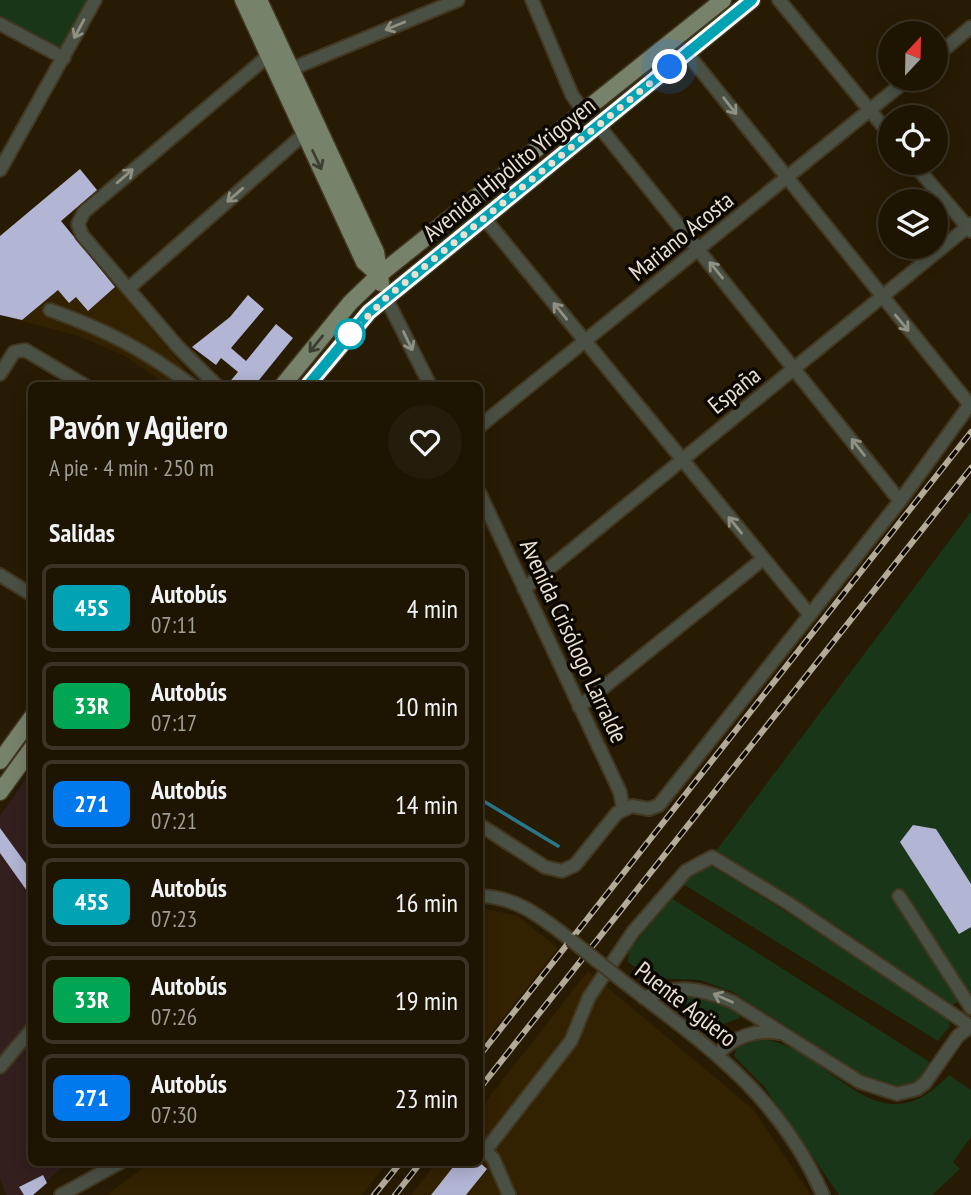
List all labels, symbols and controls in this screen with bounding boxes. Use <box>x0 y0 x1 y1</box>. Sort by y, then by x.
one-way arrow <box>72 18 86 39</box>
one-way arrow <box>385 20 406 33</box>
north arrow <box>878 21 948 91</box>
map controls <box>878 21 948 259</box>
your location <box>652 49 687 84</box>
street label: Avenida Hipólito Yrigoyen <box>417 90 601 248</box>
one-way arrow <box>722 97 737 115</box>
button: locate <box>878 105 948 175</box>
one-way arrow <box>310 149 324 170</box>
one-way arrow <box>116 168 134 184</box>
street label: Mariano Acosta <box>622 184 740 288</box>
one-way arrow <box>226 187 244 203</box>
button: layers <box>878 189 948 259</box>
one-way arrow <box>708 261 724 279</box>
one-way arrow <box>552 303 567 321</box>
one-way arrow <box>894 313 910 331</box>
unlabelled marker <box>335 319 365 349</box>
one-way arrow <box>402 330 415 351</box>
one-way arrow <box>309 334 324 352</box>
street label: España <box>701 360 767 420</box>
text: Pavón y Agüero <box>49 405 228 448</box>
button: heart <box>388 405 462 479</box>
one-way arrow <box>850 439 866 457</box>
text: A pie · 4 min · 250 m <box>49 453 214 482</box>
text: Salidas <box>49 516 115 549</box>
one-way arrow <box>727 517 743 535</box>
street label: Avenida Crisólogo Larralde <box>513 534 635 748</box>
text: Autobús <box>151 577 227 610</box>
text: 45S <box>75 592 108 623</box>
text: 4 min <box>407 592 458 625</box>
text: 07:11 <box>151 610 197 639</box>
text: Autobús <box>151 675 227 708</box>
text: 33R <box>74 690 109 721</box>
text: 10 min <box>395 690 458 723</box>
text: 07:17 <box>151 708 197 737</box>
text: Autobús <box>151 773 227 806</box>
text: 271 <box>74 788 109 819</box>
text: 14 min <box>395 788 458 821</box>
text: 07:21 <box>151 806 197 835</box>
text: Autobús <box>151 871 227 904</box>
text: 45S <box>75 886 108 917</box>
text: 16 min <box>395 886 458 919</box>
text: 07:23 <box>151 904 197 933</box>
street label: Puente Agüero <box>629 955 743 1053</box>
text: Autobús <box>151 969 227 1002</box>
text: 33R <box>74 984 109 1015</box>
text: 19 min <box>395 984 458 1017</box>
one-way arrow <box>713 991 734 1004</box>
text: 07:26 <box>151 1002 197 1031</box>
text: Autobús <box>151 1067 227 1100</box>
text: 271 <box>74 1082 109 1113</box>
text: 23 min <box>395 1082 458 1115</box>
text: 07:30 <box>151 1100 197 1129</box>

